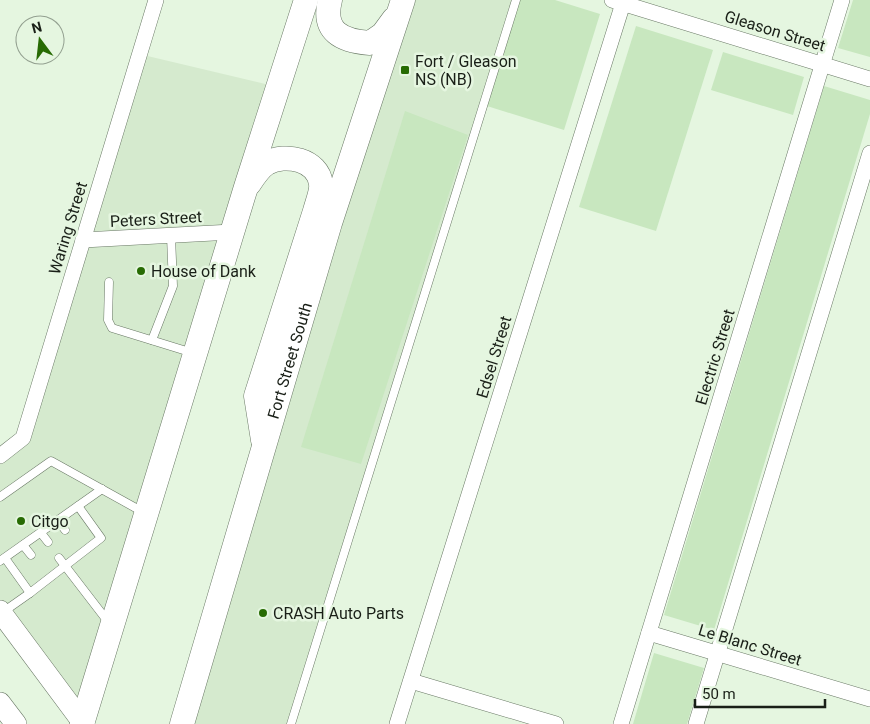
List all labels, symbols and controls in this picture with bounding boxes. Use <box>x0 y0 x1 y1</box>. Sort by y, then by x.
street label: Gleason Street <box>722 7 828 55</box>
north arrow <box>15 15 65 65</box>
text: N <box>30 18 43 36</box>
place label: Fort / Gleason NS (NB) <box>415 52 517 89</box>
marker: Fort / Gleason NS (NB) <box>399 64 411 76</box>
street label: Waring Street <box>45 179 91 277</box>
street label: Peters Street <box>110 207 202 231</box>
place label: House of Dank <box>151 262 257 281</box>
marker: House of Dank <box>135 265 147 277</box>
street label: Fort Street South <box>263 300 316 421</box>
street label: Electric Street <box>691 307 739 407</box>
street label: Edsel Street <box>473 314 515 400</box>
place label: Citgo <box>31 512 69 531</box>
marker: Citgo <box>15 515 27 527</box>
place label: CRASH Auto Parts <box>273 604 404 623</box>
marker: CRASH Auto Parts <box>257 607 269 619</box>
street label: Le Blanc Street <box>696 620 804 670</box>
scale bar <box>695 676 825 708</box>
text: 50 m <box>702 685 736 703</box>

